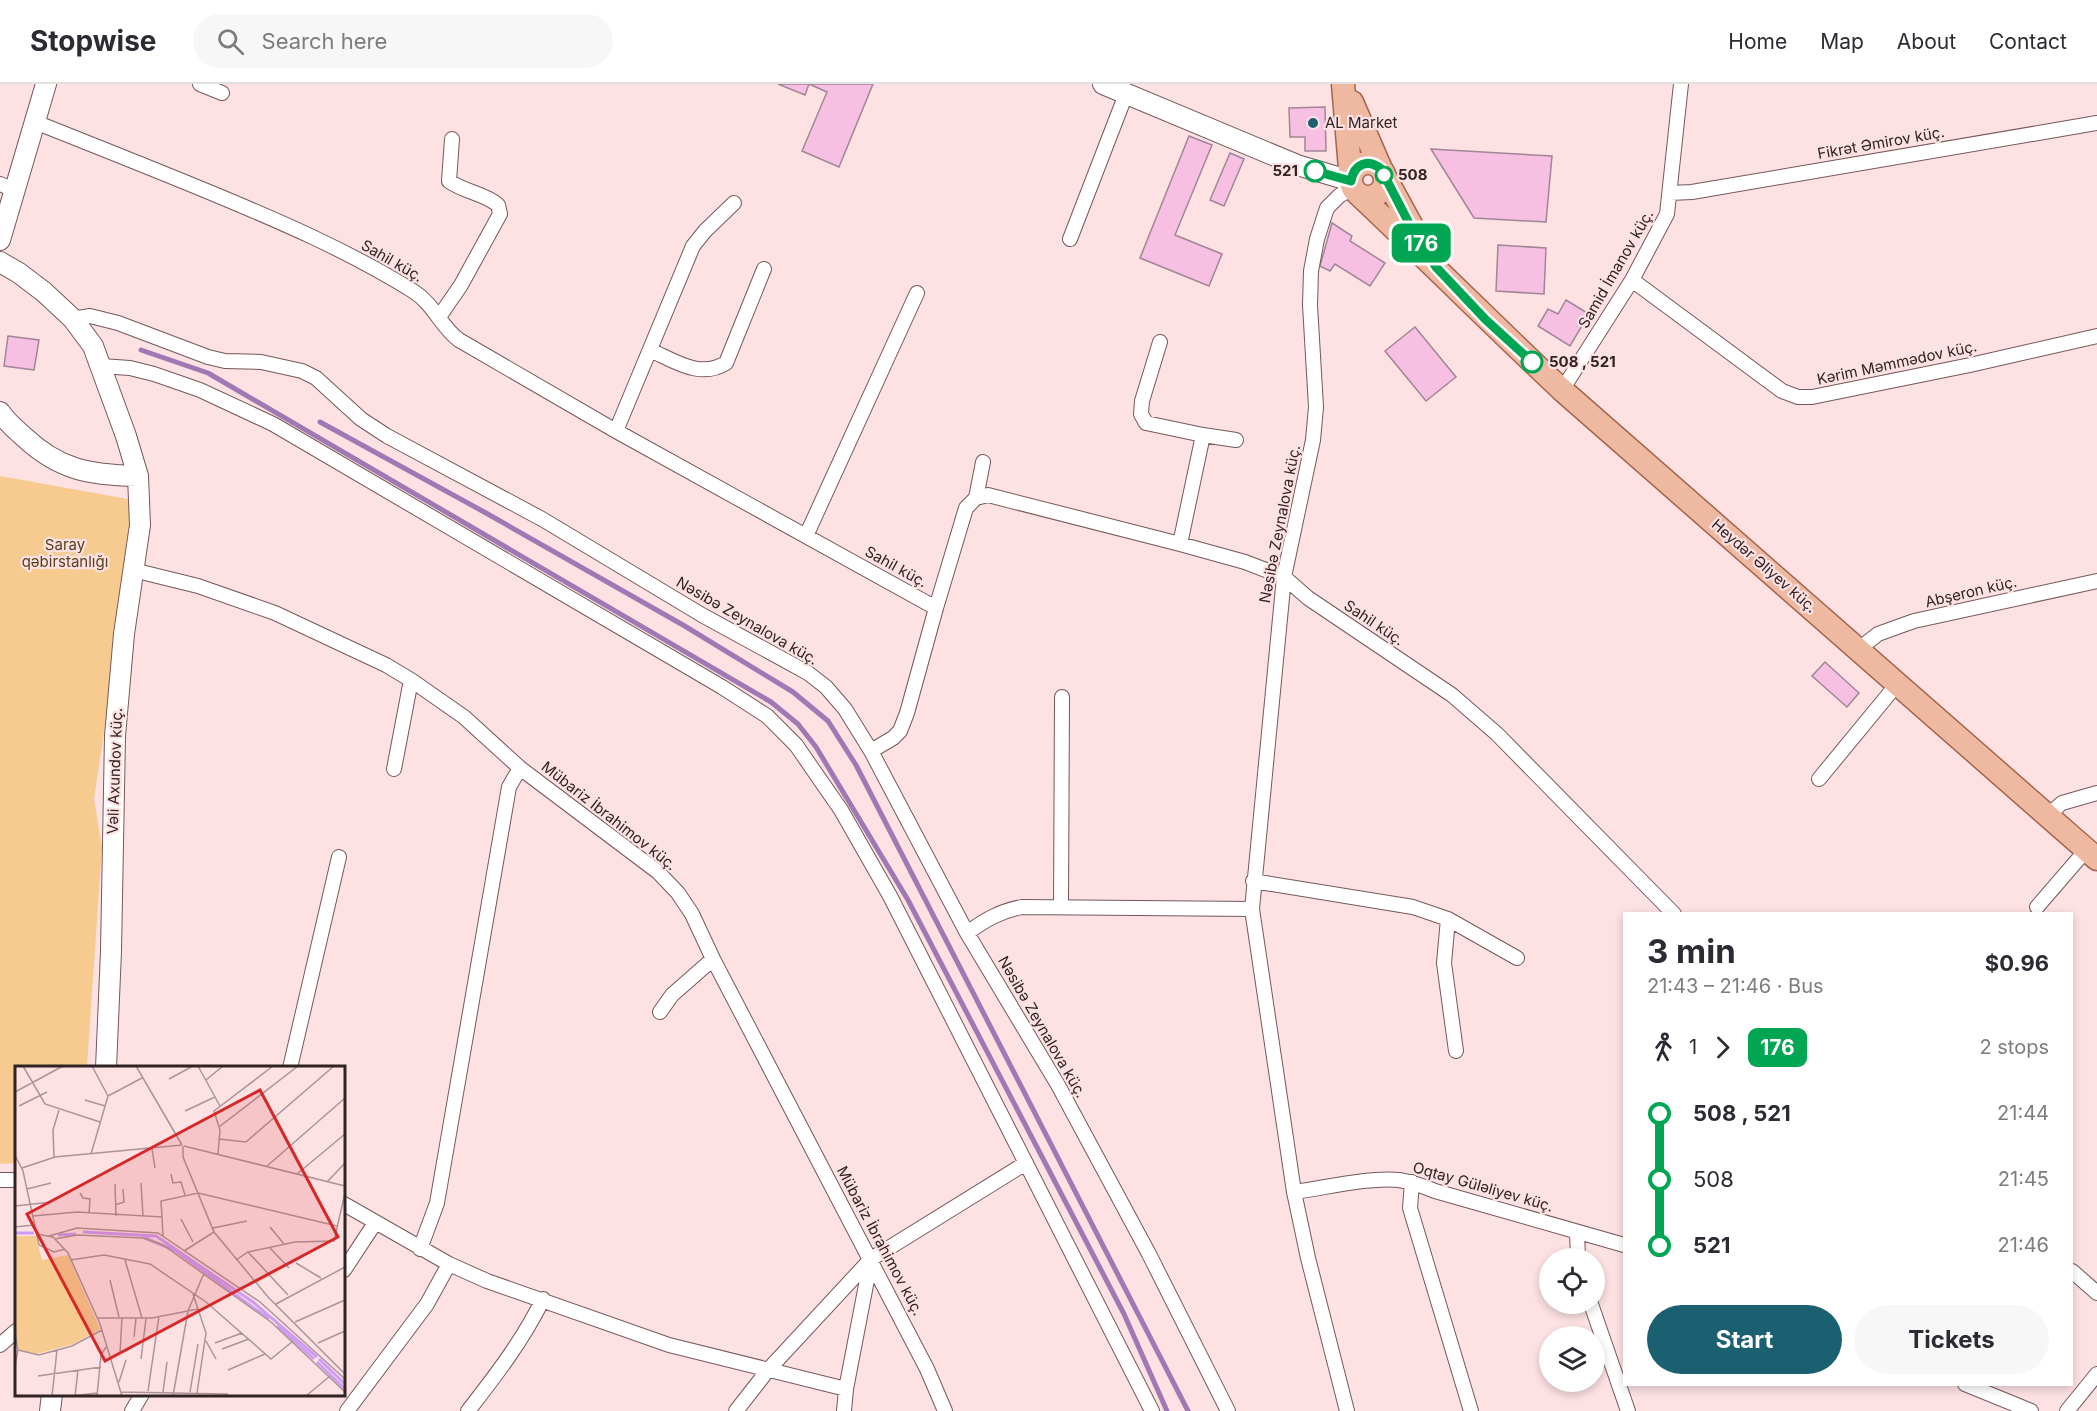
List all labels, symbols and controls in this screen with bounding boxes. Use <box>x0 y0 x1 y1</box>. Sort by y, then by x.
search box <box>193 14 613 68</box>
text: Stopwise <box>30 24 157 58</box>
icon: search <box>214 25 247 58</box>
text: Search here <box>262 28 387 54</box>
text: Home <box>1728 29 1787 54</box>
text: Map <box>1820 29 1864 54</box>
text: About <box>1897 29 1956 54</box>
text: Contact <box>1989 29 2067 54</box>
place label: AL Market <box>1325 113 1398 132</box>
marker: AL Market <box>1306 116 1320 130</box>
street label: Fikrət Əmirov küç. <box>1816 122 1946 163</box>
marker: 521 <box>1304 160 1326 182</box>
place label: 521 <box>1272 161 1298 180</box>
place label: 508 <box>1398 165 1428 184</box>
marker: 508 <box>1375 166 1393 184</box>
street label: Samid İmanov küç. <box>1574 206 1657 332</box>
line badge: 176 <box>1386 224 1456 262</box>
text: 176 <box>1404 231 1438 256</box>
street label: Sahil küç. <box>358 235 427 286</box>
street label: Kərim Məmmədov küç. <box>1815 336 1979 389</box>
marker: 508 , 521 <box>1521 351 1543 373</box>
place label: 508 , 521 <box>1549 352 1616 371</box>
street label: Nəsibə Zeynalova küç. <box>1255 443 1304 605</box>
street label: Heydər Əliyev küç. <box>1708 515 1821 616</box>
park label: Saray qəbirstanlığı <box>22 535 108 571</box>
street label: Sahil küç. <box>862 542 931 591</box>
street label: Nəsibə Zeynalova küç. <box>673 572 822 669</box>
street label: Abşeron küç. <box>1923 572 2019 611</box>
street label: Sahil küç. <box>1341 596 1408 650</box>
street label: Vəli Axundov küç. <box>103 707 126 835</box>
street label: Mübariz İbrahimov küç. <box>538 757 681 874</box>
text: 3 min <box>1647 931 1736 971</box>
text: $0.96 <box>1985 950 2049 976</box>
street label: Nəsibə Zeynalova küç. <box>994 952 1091 1101</box>
text: 21:43 – 21:46 · Bus <box>1647 974 1824 998</box>
icon: walk <box>1647 1031 1680 1064</box>
icon: forward <box>1706 1031 1739 1064</box>
text: 1 <box>1689 1035 1697 1059</box>
text: 176 <box>1760 1035 1795 1060</box>
text: 2 stops <box>1979 1035 2049 1059</box>
inset map <box>15 1066 345 1396</box>
text: 508 , 521 <box>1693 1100 1791 1126</box>
text: 21:44 <box>1997 1101 2049 1125</box>
street label: Oqtay Güləliyev küç. <box>1411 1157 1556 1216</box>
street label: Mübariz İbrahimov küç. <box>833 1163 928 1319</box>
text: 508 <box>1693 1166 1734 1192</box>
text: 21:45 <box>1998 1167 2049 1191</box>
text: 521 <box>1693 1232 1730 1258</box>
text: 21:46 <box>1998 1233 2049 1257</box>
map controls <box>1539 1248 1605 1392</box>
button: locate <box>1539 1248 1605 1314</box>
button: Start <box>1647 1305 1842 1374</box>
button: Tickets <box>1854 1305 2049 1374</box>
button: layers <box>1539 1326 1605 1392</box>

